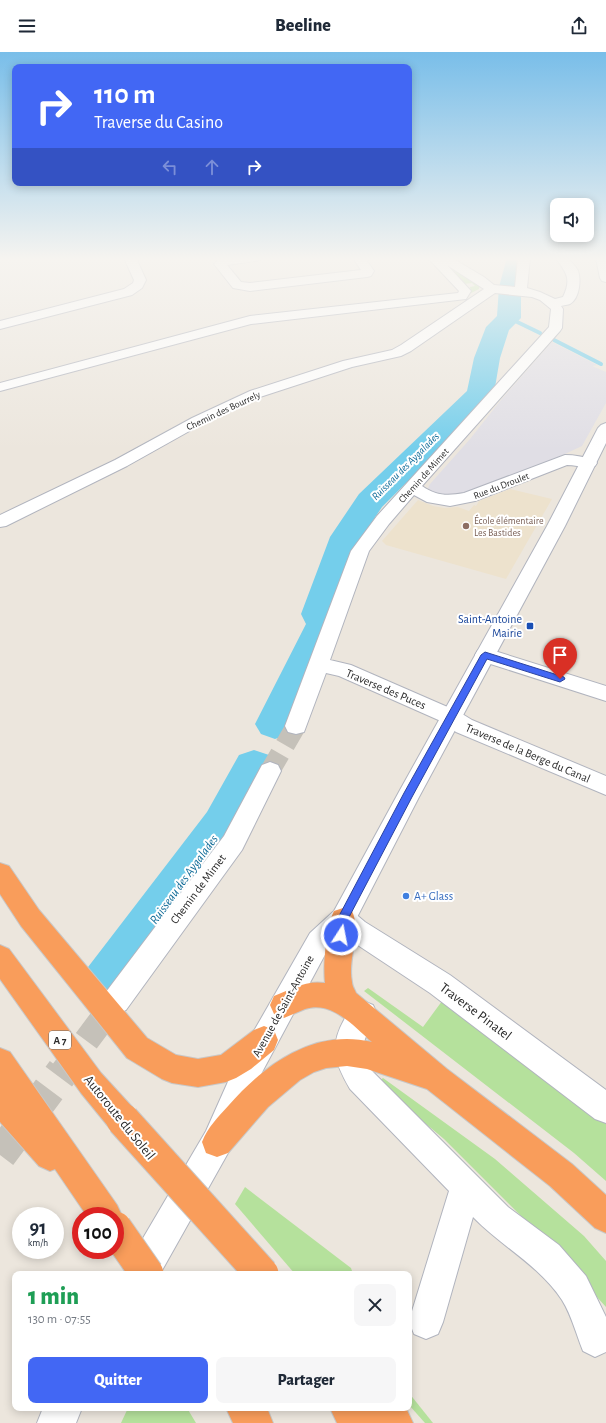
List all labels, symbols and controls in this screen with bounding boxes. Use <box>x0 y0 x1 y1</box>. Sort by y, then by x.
icon: menu <box>16 15 38 37</box>
icon: share <box>568 15 590 37</box>
text: Beeline <box>275 17 331 35</box>
icon: right <box>28 80 80 132</box>
text: 110 m <box>94 81 156 109</box>
text: Traverse du Casino <box>94 114 223 132</box>
icon: left <box>159 156 181 178</box>
icon: ahead <box>201 156 223 178</box>
icon: right <box>243 156 265 178</box>
map controls <box>550 198 594 242</box>
button: sound <box>550 198 594 242</box>
street label: Chemin des Bourrely <box>185 389 263 432</box>
water label: Ruisseau des Aygalades <box>370 430 441 502</box>
street label: Chemin de Mimet <box>397 446 451 505</box>
street label: Rue du Droulet <box>472 470 531 501</box>
place label: École élémentaire Les Bastides <box>474 514 544 538</box>
marker: École élémentaire Les Bastides <box>461 521 471 531</box>
place label: Saint-Antoine Mairie <box>458 613 522 639</box>
marker: Saint-Antoine Mairie <box>525 621 535 631</box>
pin <box>543 638 577 679</box>
icon: arrive <box>549 644 571 666</box>
street label: Traverse des Puces <box>344 667 428 711</box>
street label: Traverse de la Berge du Canal <box>464 721 592 785</box>
water label: Ruisseau des Aygalades <box>148 833 221 927</box>
street label: Chemin de Mimet <box>168 852 228 926</box>
place label: A+ Glass <box>414 890 453 902</box>
marker: A+ Glass <box>401 891 411 901</box>
position arrow <box>320 914 362 956</box>
street label: Avenue de Saint-Antoine <box>250 953 316 1059</box>
street label: Traverse Pinatel <box>437 980 514 1043</box>
road number: A 7 <box>49 1031 71 1049</box>
street label: Autoroute du Soleil <box>81 1073 157 1163</box>
speed limit sign: 100 <box>72 1207 124 1259</box>
text: 91 <box>30 1218 46 1238</box>
text: km/h <box>28 1238 48 1248</box>
button: close <box>354 1284 396 1326</box>
text: 1 min <box>28 1285 79 1309</box>
text: 130 m · 07:55 <box>28 1313 91 1326</box>
button: Quitter <box>28 1357 208 1403</box>
button: Partager <box>216 1357 396 1403</box>

